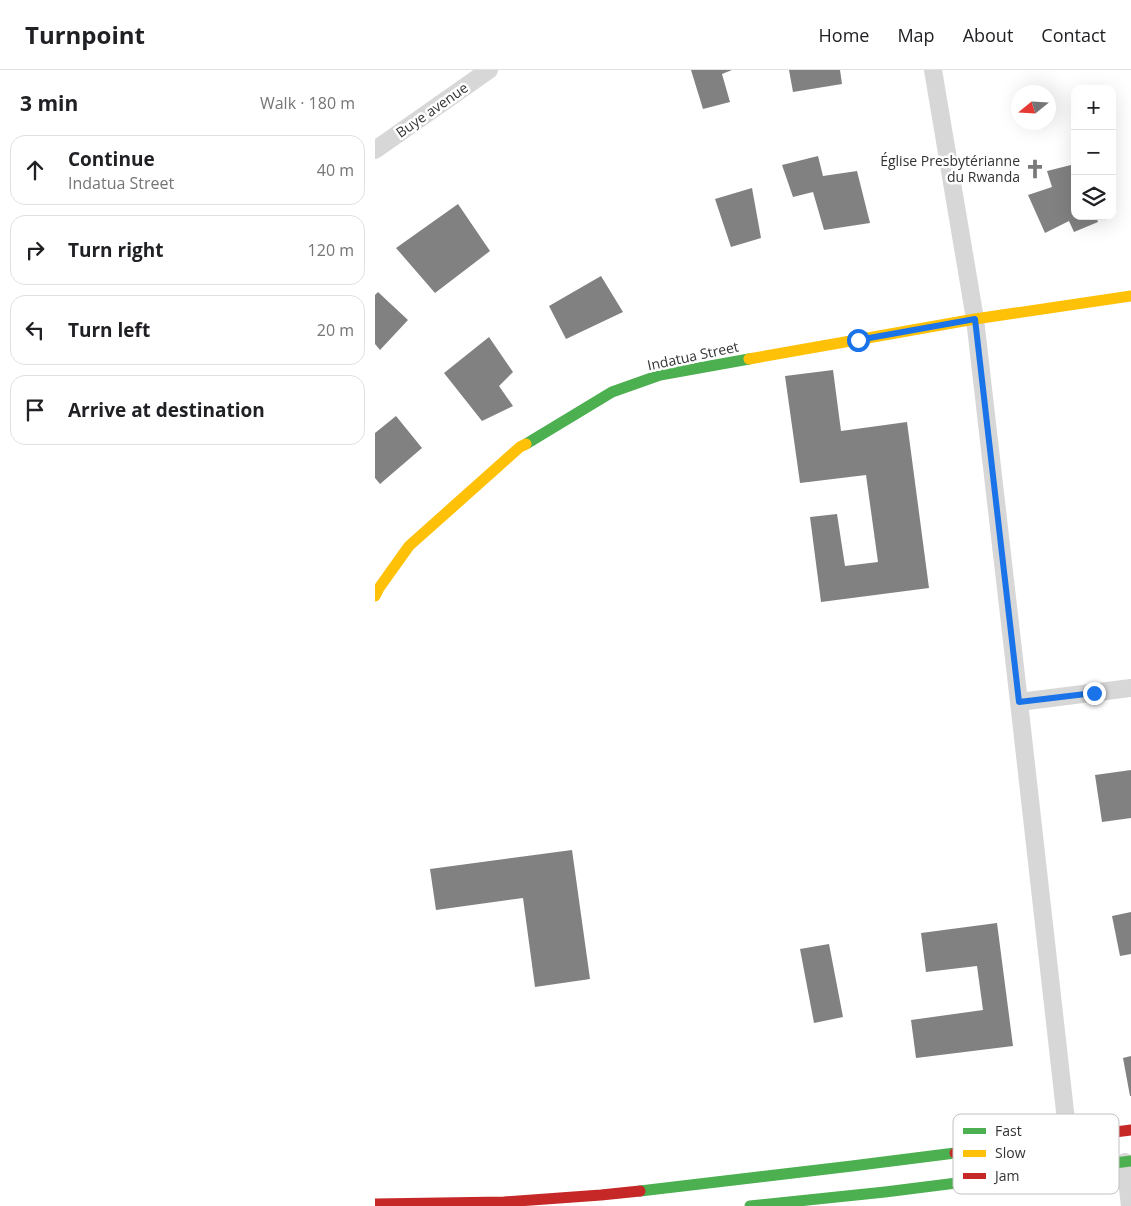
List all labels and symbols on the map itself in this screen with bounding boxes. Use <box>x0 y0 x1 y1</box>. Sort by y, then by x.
street label: Buye avenue <box>392 78 472 141</box>
north arrow <box>1011 85 1056 130</box>
place label: Église Presbytérianne du Rwanda <box>880 151 1020 186</box>
church icon: Église Presbytérianne du Rwanda <box>1024 158 1046 180</box>
route start <box>847 329 870 352</box>
street label: Indatua Street <box>645 337 740 374</box>
route end <box>1083 682 1106 705</box>
legend <box>953 1114 1119 1194</box>
text: Fast <box>995 1121 1022 1140</box>
text: Slow <box>995 1143 1026 1162</box>
text: Jam <box>993 1166 1020 1185</box>

